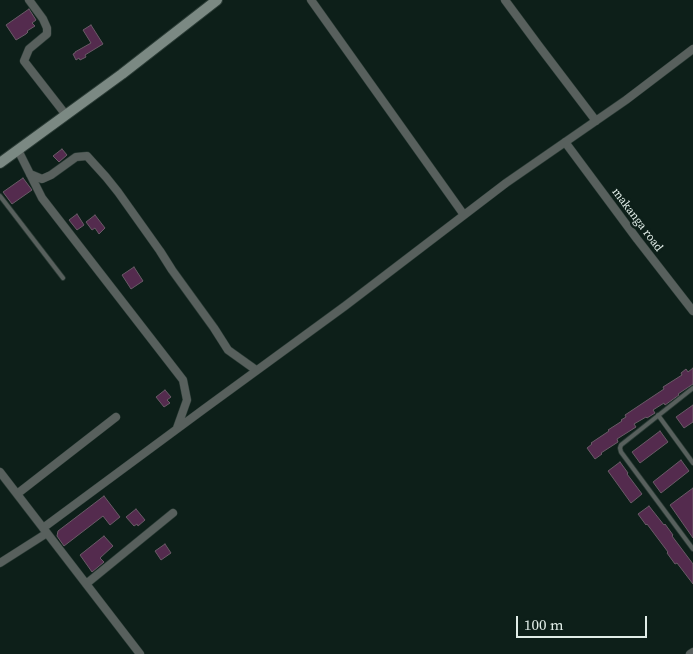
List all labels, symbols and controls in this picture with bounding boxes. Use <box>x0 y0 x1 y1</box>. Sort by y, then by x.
street label: makanga road <box>608 185 666 255</box>
scale bar <box>518 606 649 638</box>
text: 100 m <box>524 614 564 635</box>

